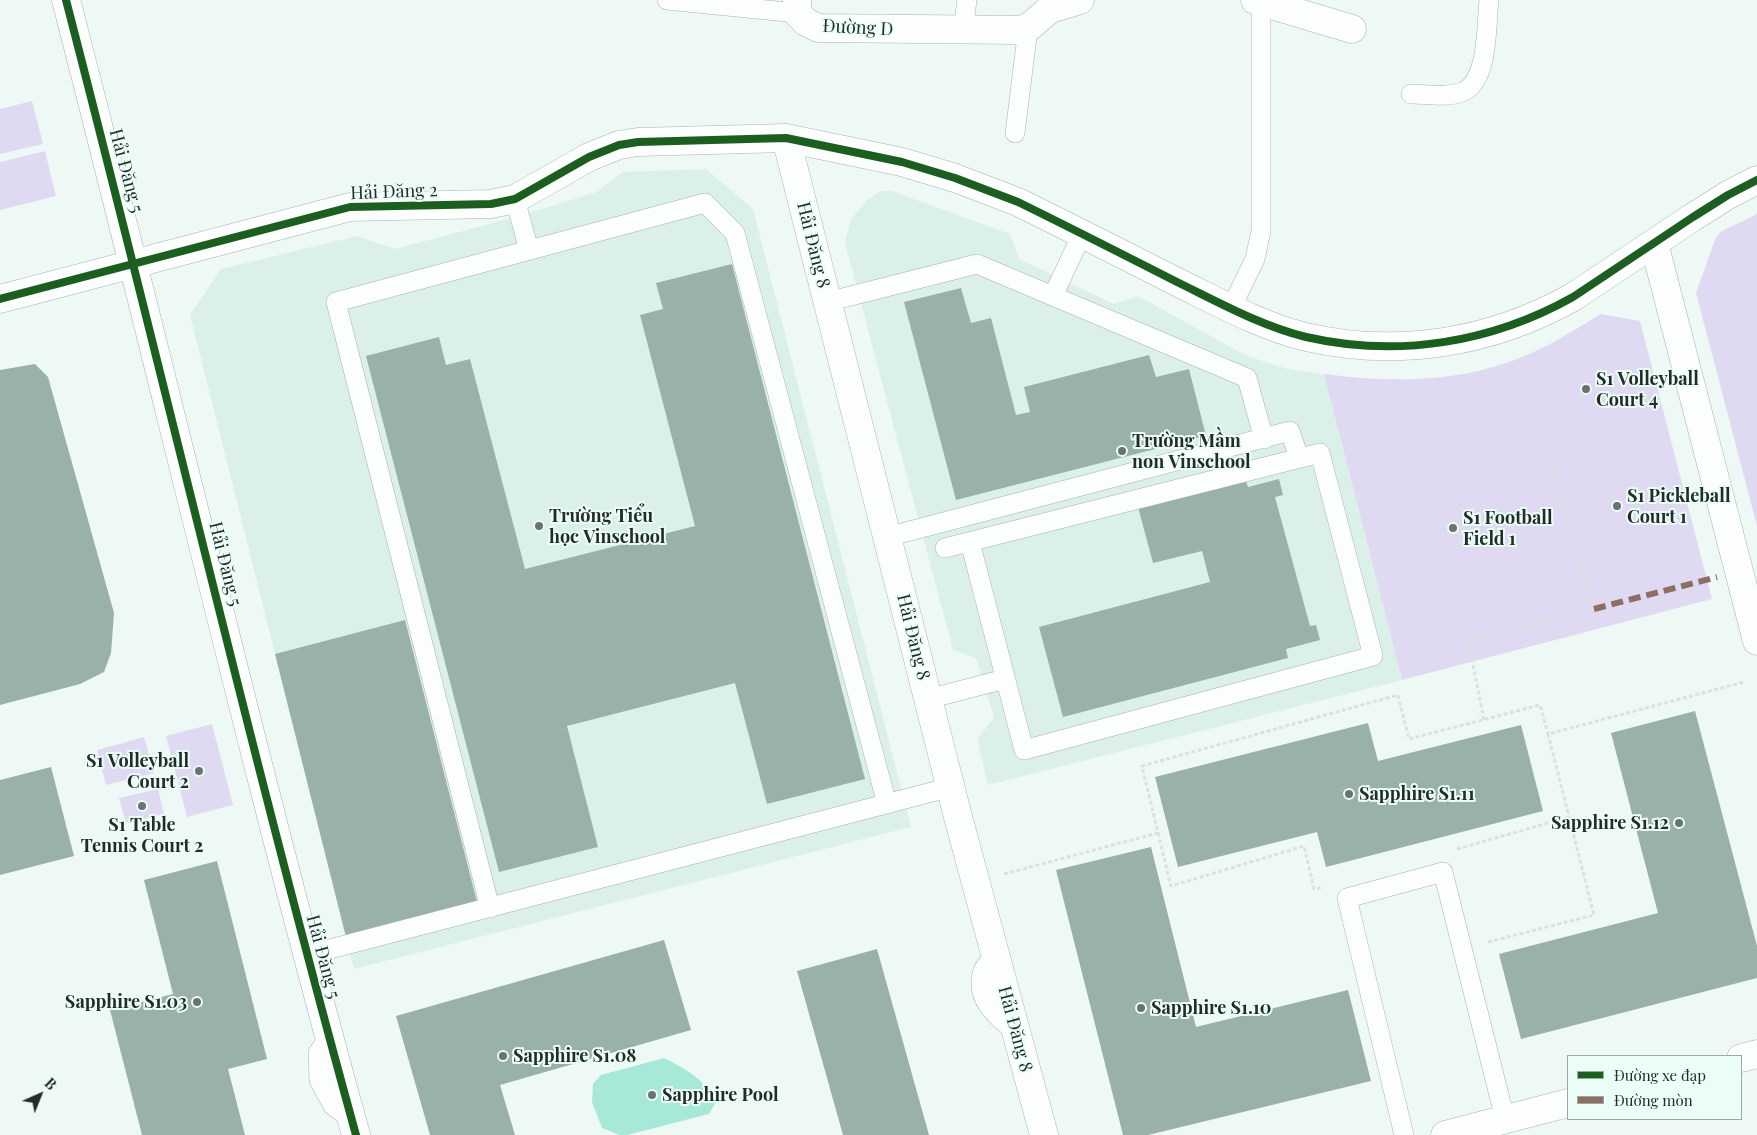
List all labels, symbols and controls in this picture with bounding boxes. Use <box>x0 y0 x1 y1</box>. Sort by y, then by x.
street label: Đường D <box>822 15 894 41</box>
street label: Hải Đăng 5 <box>104 127 148 215</box>
street label: Hải Đăng 2 <box>350 180 438 204</box>
street label: Hải Đăng 8 <box>792 200 834 290</box>
place label: S1 Volleyball Court 4 <box>1596 368 1699 410</box>
marker: S1 Volleyball Court 4 <box>1580 383 1592 395</box>
place label: Trường Mầm non Vinschool <box>1132 430 1251 472</box>
marker: Trường Mầm non Vinschool <box>1116 445 1128 457</box>
place label: S1 Pickleball Court 1 <box>1627 485 1730 528</box>
marker: S1 Pickleball Court 1 <box>1611 500 1623 512</box>
place label: Trường Tiểu học Vinschool <box>549 505 665 548</box>
place label: S1 Football Field 1 <box>1463 507 1553 550</box>
street label: Hải Đăng 5 <box>204 520 246 608</box>
marker: Trường Tiểu học Vinschool <box>533 520 545 532</box>
marker: S1 Football Field 1 <box>1447 522 1459 534</box>
street label: Hải Đăng 8 <box>892 592 934 682</box>
place label: S1 Volleyball Court 2 <box>86 750 189 792</box>
marker: S1 Volleyball Court 2 <box>193 765 205 777</box>
place label: Sapphire S1.11 <box>1359 783 1475 805</box>
marker: Sapphire S1.11 <box>1343 788 1355 800</box>
marker: S1 Table Tennis Court 2 <box>136 800 148 812</box>
place label: Sapphire S1.12 <box>1551 812 1669 834</box>
place label: S1 Table Tennis Court 2 <box>81 814 203 856</box>
marker: Sapphire S1.12 <box>1673 817 1685 829</box>
street label: Hải Đăng 5 <box>301 913 345 1001</box>
street label: Hải Đăng 8 <box>993 984 1037 1074</box>
place label: Sapphire S1.03 <box>65 991 187 1013</box>
marker: Sapphire S1.03 <box>191 996 203 1008</box>
place label: Sapphire S1.10 <box>1151 997 1271 1019</box>
marker: Sapphire S1.10 <box>1135 1002 1147 1014</box>
place label: Sapphire S1.08 <box>513 1045 636 1067</box>
marker: Sapphire S1.08 <box>497 1050 509 1062</box>
legend <box>1567 1055 1742 1120</box>
text: Đường xe đạp <box>1614 1065 1706 1085</box>
north arrow <box>15 1070 65 1120</box>
text: B <box>41 1074 61 1094</box>
place label: Sapphire Pool <box>662 1084 778 1106</box>
marker: Sapphire Pool <box>646 1089 658 1101</box>
text: Đường mòn <box>1614 1090 1693 1110</box>

